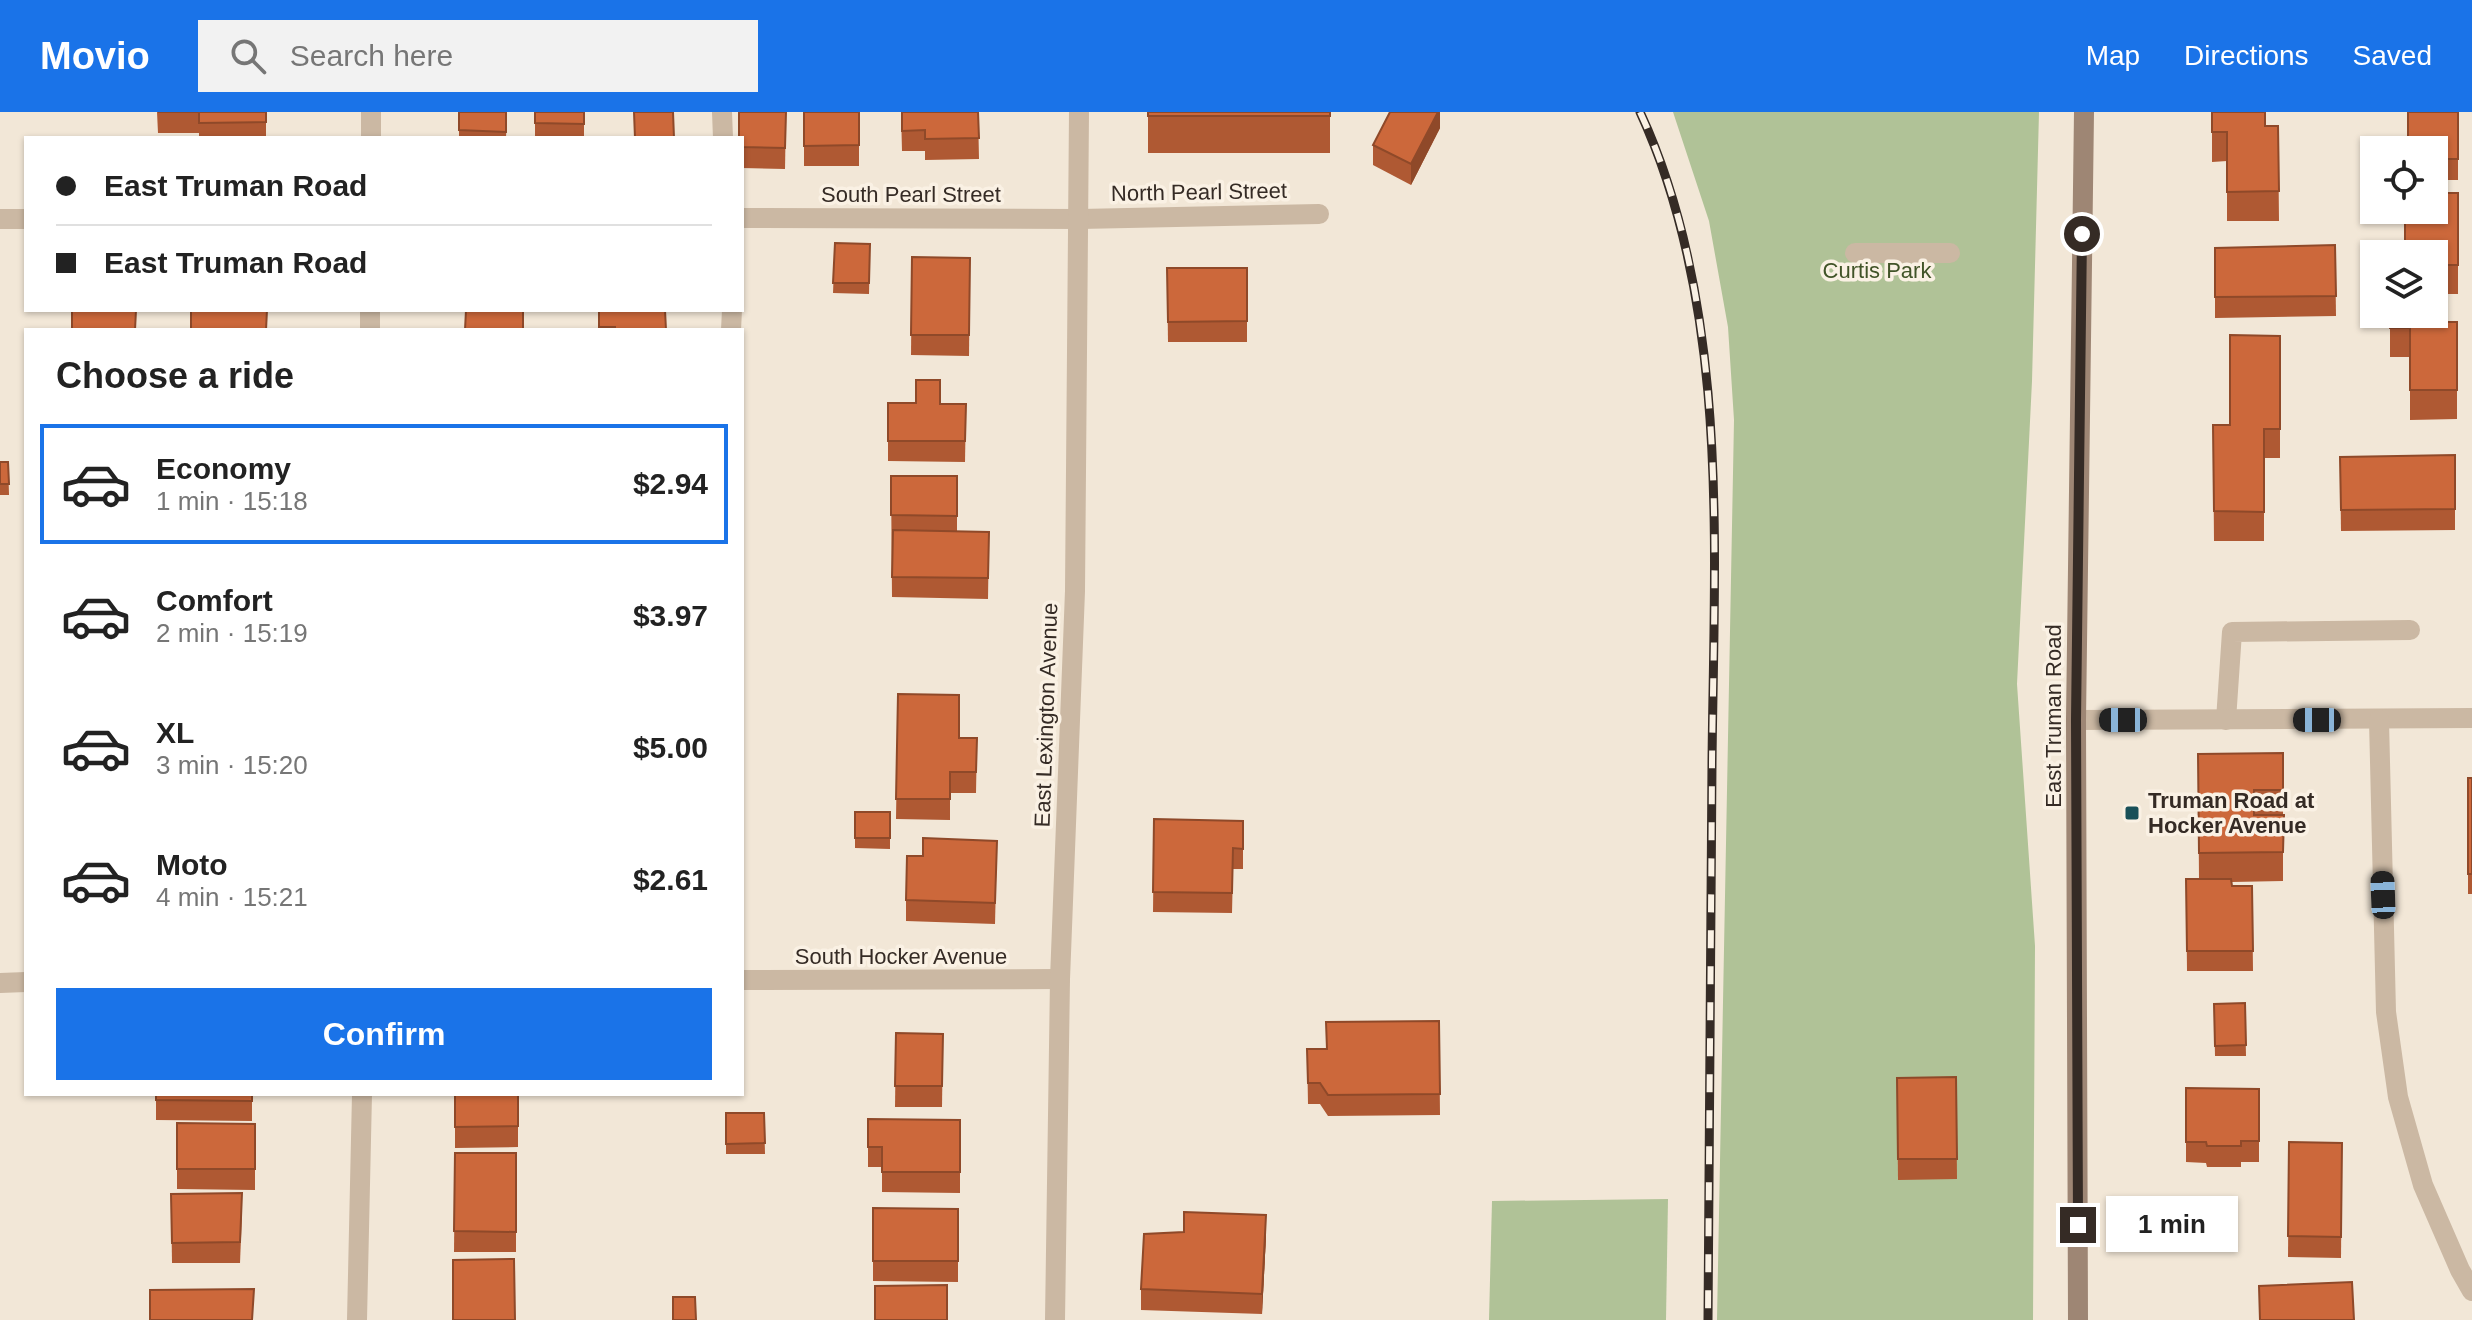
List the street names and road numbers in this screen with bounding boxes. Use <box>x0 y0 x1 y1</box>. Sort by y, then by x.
street label: North Pearl Street <box>1111 178 1287 206</box>
street label: South Pearl Street <box>821 182 1001 207</box>
street label: East Lexington Avenue <box>1030 602 1062 828</box>
street label: East Truman Road <box>2041 624 2066 808</box>
street label: South Hocker Avenue <box>795 944 1007 969</box>

